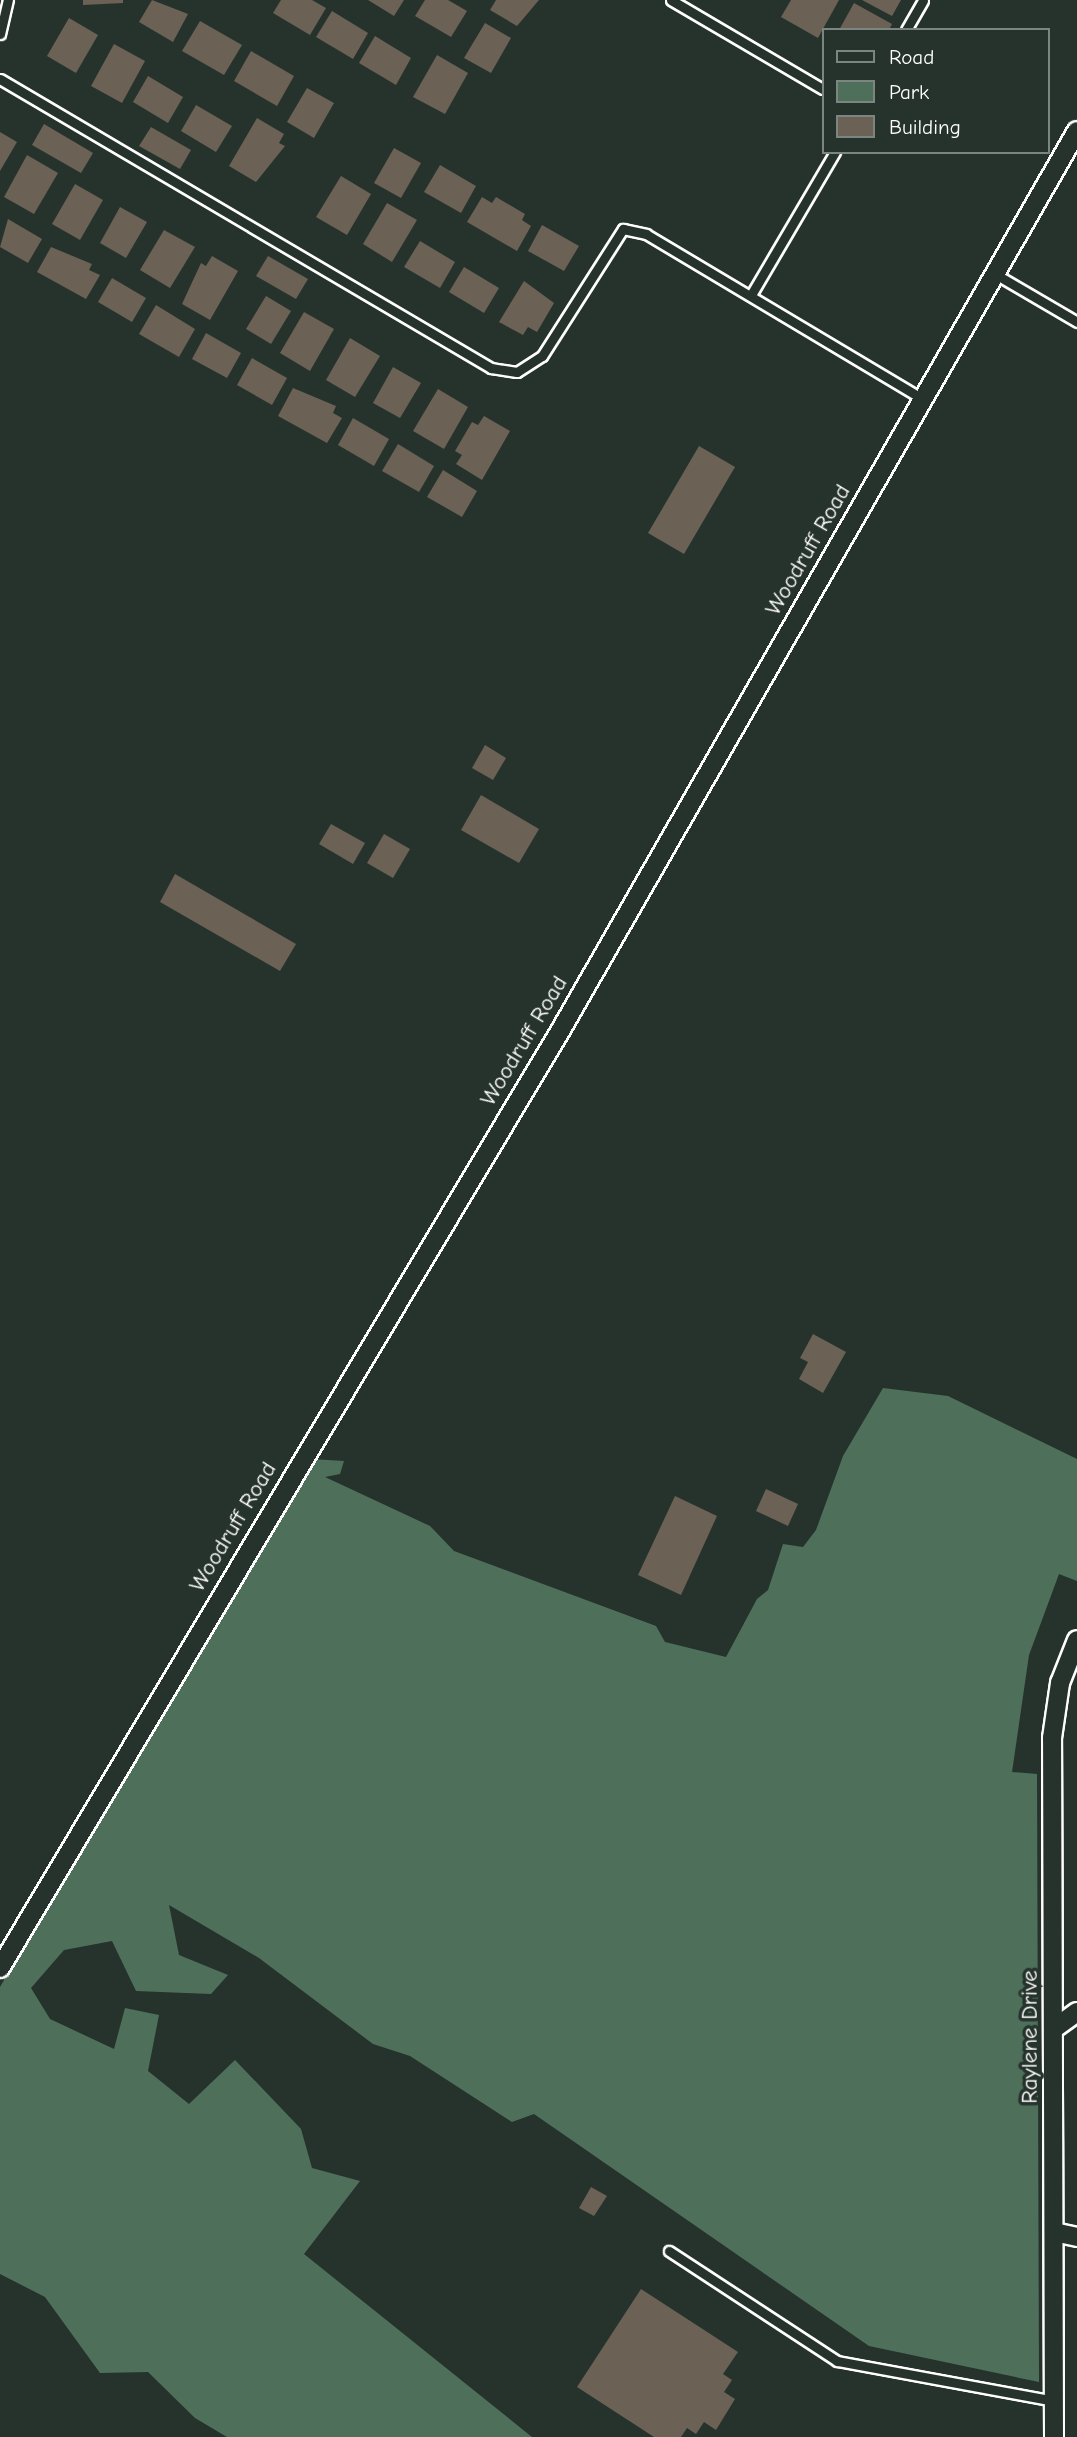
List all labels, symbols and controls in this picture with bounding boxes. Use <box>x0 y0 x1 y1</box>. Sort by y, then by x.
legend <box>822 28 1049 154</box>
text: Road <box>889 45 934 69</box>
text: Park <box>889 80 929 104</box>
text: Building <box>889 115 961 139</box>
street label: Woodruff Road <box>759 480 857 620</box>
street label: Woodruff Road <box>474 971 574 1111</box>
street label: Woodruff Road <box>183 1457 283 1597</box>
street label: Raylene Drive <box>1016 1970 1044 2104</box>

